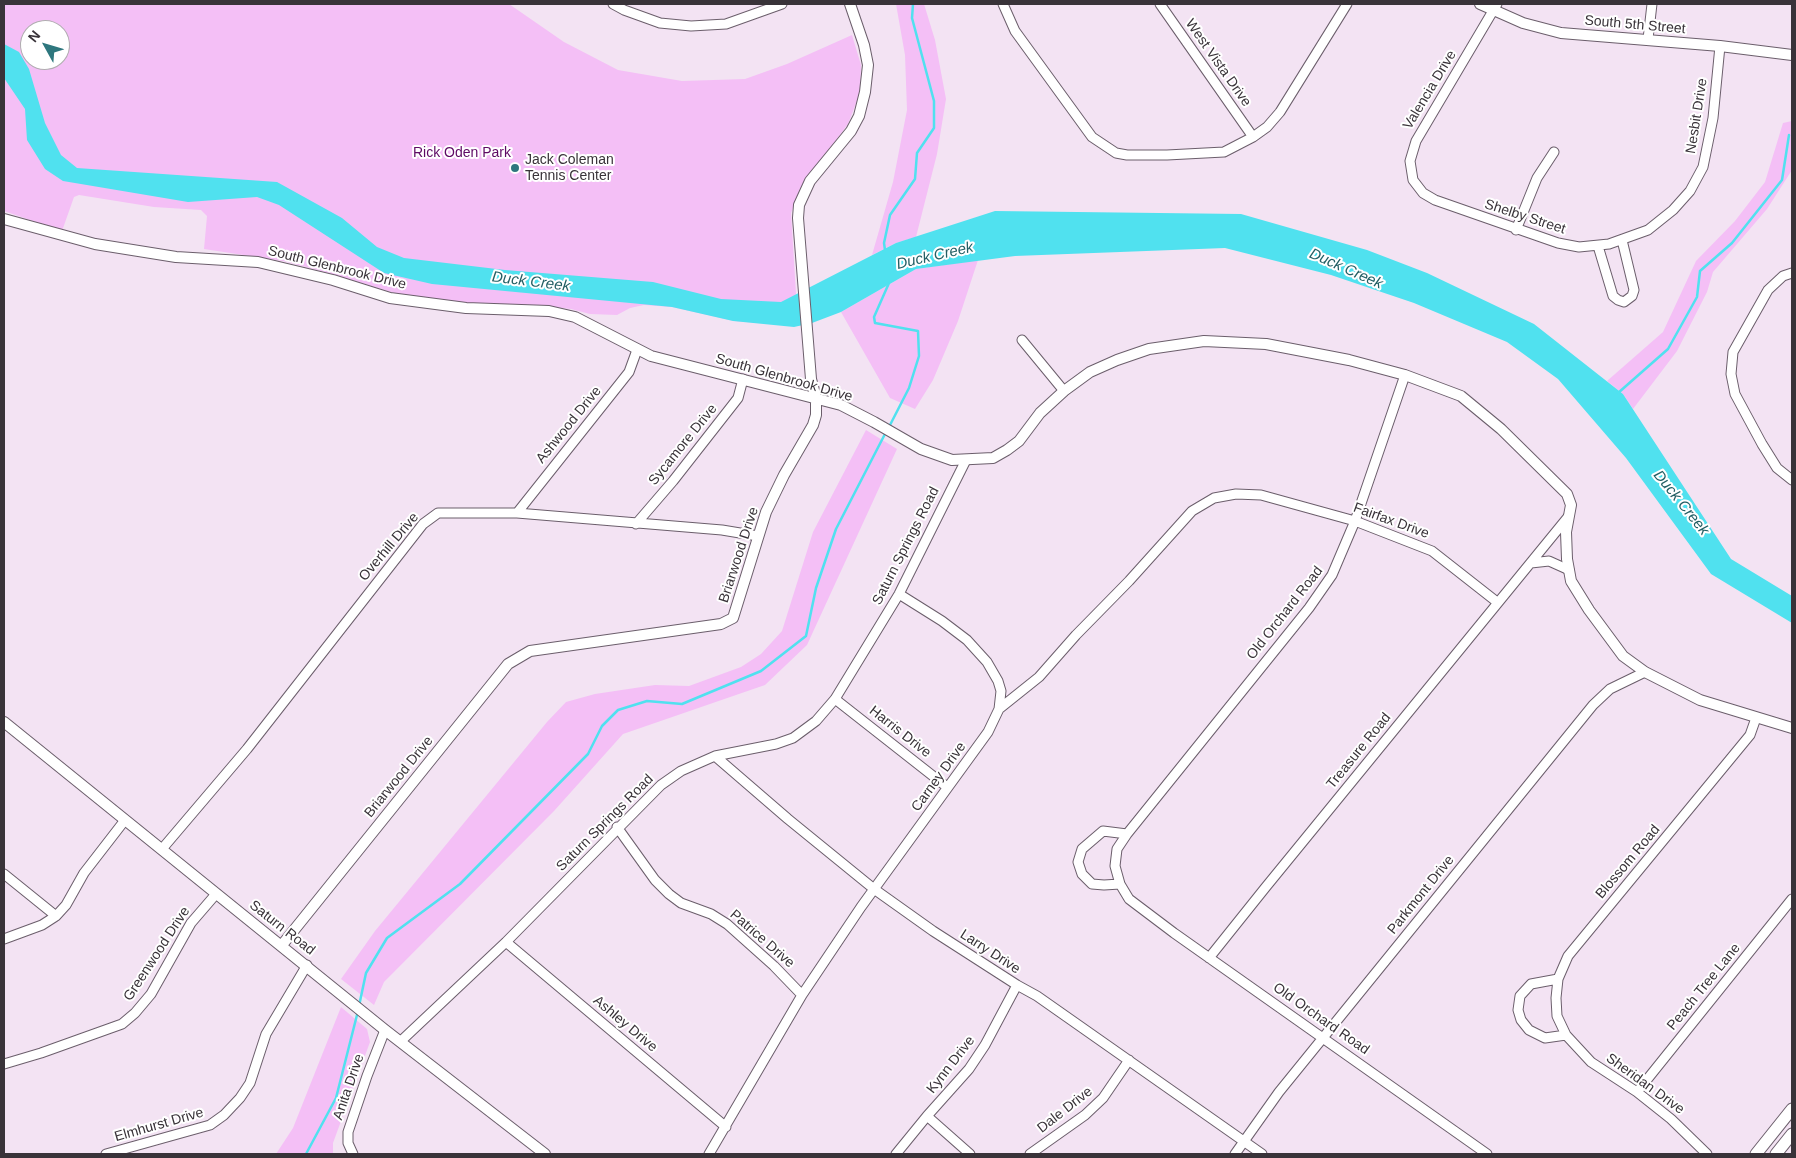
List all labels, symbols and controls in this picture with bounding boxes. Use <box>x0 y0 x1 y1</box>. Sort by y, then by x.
street label: South 5th Street <box>1584 12 1686 38</box>
street label: West Vista Drive <box>1182 16 1254 110</box>
north arrow <box>20 20 70 70</box>
text: N <box>25 27 44 45</box>
street label: Valencia Drive <box>1400 47 1460 133</box>
street label: Nesbit Drive <box>1683 77 1711 155</box>
park label: Rick Oden Park <box>413 145 511 161</box>
place label: Jack Coleman Tennis Center <box>525 152 614 184</box>
marker: Jack Coleman Tennis Center <box>509 162 521 174</box>
street label: Shelby Street <box>1482 196 1568 238</box>
water label: Duck Creek <box>895 238 975 274</box>
street label: South Glenbrook Drive <box>266 243 408 293</box>
water label: Duck Creek <box>1307 245 1385 293</box>
water label: Duck Creek <box>491 268 571 296</box>
street label: South Glenbrook Drive <box>714 350 854 406</box>
street label: Ashwood Drive <box>533 383 605 467</box>
street label: Sycamore Drive <box>645 401 721 489</box>
water label: Duck Creek <box>1649 467 1713 539</box>
street label: Saturn Springs Road <box>869 484 943 608</box>
street label: Fairfax Drive <box>1351 500 1431 542</box>
street label: Briarwood Drive <box>716 505 762 605</box>
street label: Overhill Drive <box>356 509 422 585</box>
street label: Old Orchard Road <box>1243 563 1327 663</box>
street label: Harris Drive <box>866 703 934 761</box>
street label: Treasure Road <box>1323 710 1395 792</box>
street label: Briarwood Drive <box>361 733 437 821</box>
street label: Carney Drive <box>908 739 970 815</box>
street label: Saturn Springs Road <box>553 771 657 875</box>
street label: Blossom Road <box>1592 822 1664 902</box>
street label: Parkmont Drive <box>1384 852 1458 938</box>
street label: Saturn Road <box>246 897 318 959</box>
street label: Greenwood Drive <box>120 904 194 1004</box>
street label: Patrice Drive <box>726 906 798 972</box>
street label: Larry Drive <box>957 926 1023 978</box>
street label: Peach Tree Lane <box>1664 940 1744 1034</box>
street label: Old Orchard Road <box>1270 980 1372 1058</box>
street label: Ashley Drive <box>590 992 660 1056</box>
street label: Kynn Drive <box>923 1033 979 1097</box>
street label: Sheridan Drive <box>1603 1050 1687 1118</box>
street label: Anita Drive <box>330 1052 368 1122</box>
street label: Dale Drive <box>1034 1083 1096 1137</box>
street label: Elmhurst Drive <box>113 1104 205 1146</box>

